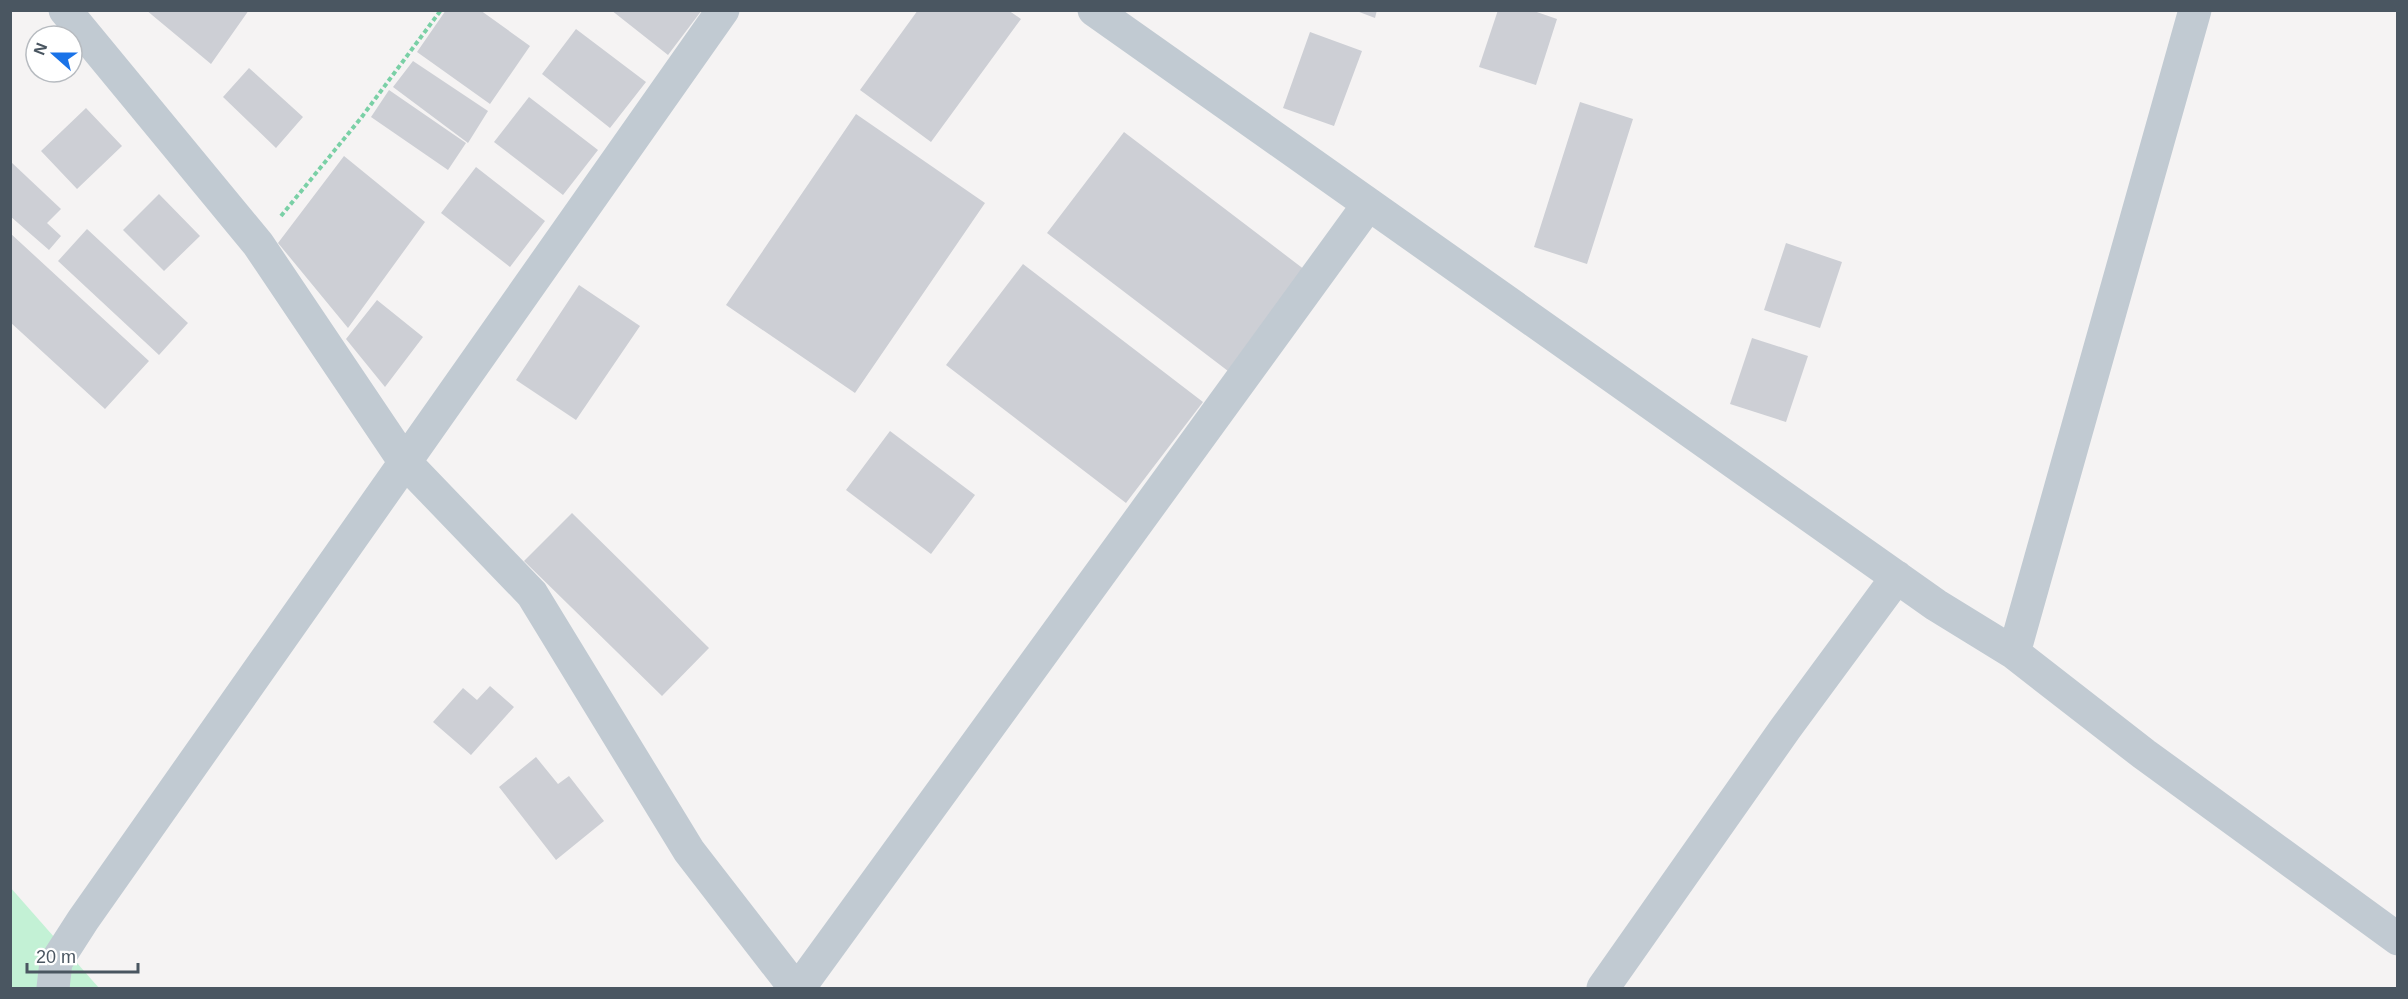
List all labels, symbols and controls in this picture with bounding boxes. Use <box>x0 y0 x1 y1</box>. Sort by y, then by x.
north arrow <box>24 24 84 84</box>
text: N <box>30 40 50 57</box>
scale bar <box>27 936 138 974</box>
text: 20 m <box>36 947 76 967</box>

